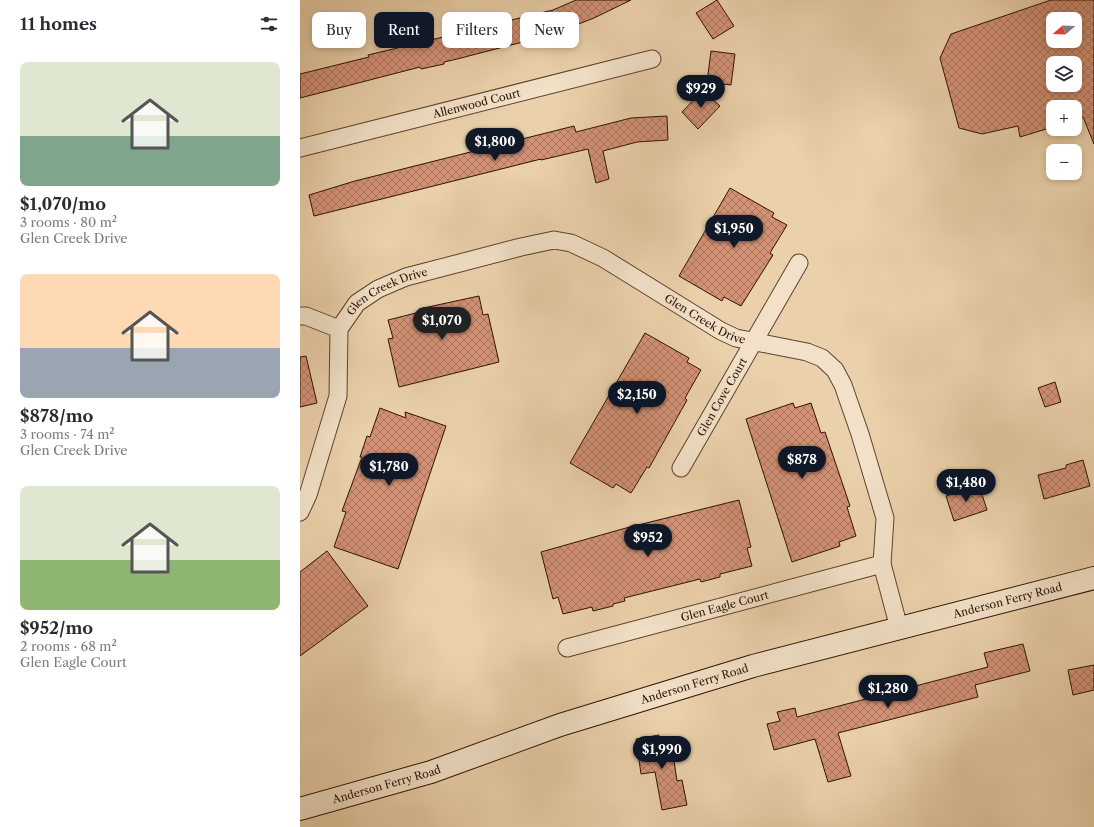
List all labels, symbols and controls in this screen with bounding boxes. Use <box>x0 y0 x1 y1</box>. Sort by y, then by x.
chip: Buy <box>312 12 366 48</box>
chip: Rent <box>374 12 434 48</box>
chip: Filters <box>442 12 512 48</box>
chip: New <box>520 12 579 48</box>
north arrow <box>1046 12 1082 48</box>
map controls <box>1046 12 1082 180</box>
icon: filters <box>258 13 280 35</box>
text: 11 homes <box>20 14 97 34</box>
button: layers <box>1046 56 1082 92</box>
pin: $929 <box>677 75 725 109</box>
text: $929 <box>686 80 716 96</box>
street label: Allenwood Court <box>430 86 522 121</box>
icon: home <box>114 88 186 160</box>
button: + <box>1046 100 1082 136</box>
pin: $1,800 <box>462 128 528 162</box>
text: $1,800 <box>474 133 516 149</box>
button: − <box>1046 144 1082 180</box>
text: $1,070/mo <box>20 194 106 214</box>
text: 3 rooms · 80 m² <box>20 214 117 230</box>
pin: $1,950 <box>701 215 767 249</box>
text: $1,950 <box>714 220 754 236</box>
text: Glen Creek Drive <box>20 230 128 246</box>
street label: Glen Creek Drive <box>344 265 429 318</box>
street label: Glen Creek Drive <box>662 291 747 347</box>
icon: home <box>114 300 186 372</box>
pin: $1,070 <box>409 307 475 341</box>
text: $1,070 <box>422 312 462 328</box>
street label: Glen Cove Court <box>694 355 750 439</box>
pin: $2,150 <box>604 381 670 415</box>
text: $2,150 <box>617 386 657 402</box>
text: $878/mo <box>20 406 93 426</box>
text: 3 rooms · 74 m² <box>20 426 115 442</box>
text: Glen Creek Drive <box>20 442 128 458</box>
pin: $878 <box>778 446 826 480</box>
text: $878 <box>787 451 817 467</box>
pin: $1,780 <box>356 453 422 487</box>
text: $1,780 <box>369 458 409 474</box>
pin: $1,480 <box>933 469 999 503</box>
text: $1,480 <box>946 474 986 490</box>
icon: home <box>114 512 186 584</box>
pin: $952 <box>624 524 672 558</box>
text: $952 <box>633 529 663 545</box>
street label: Anderson Ferry Road <box>950 579 1064 621</box>
street label: Glen Eagle Court <box>679 588 770 624</box>
text: $952/mo <box>20 618 93 638</box>
text: 2 rooms · 68 m² <box>20 638 117 654</box>
text: Glen Eagle Court <box>20 654 127 670</box>
street label: Anderson Ferry Road <box>638 661 750 707</box>
pin: $1,280 <box>855 675 921 709</box>
text: $1,280 <box>868 680 908 696</box>
pin: $1,990 <box>629 736 695 770</box>
text: $1,990 <box>642 741 682 757</box>
street label: Anderson Ferry Road <box>330 762 443 807</box>

